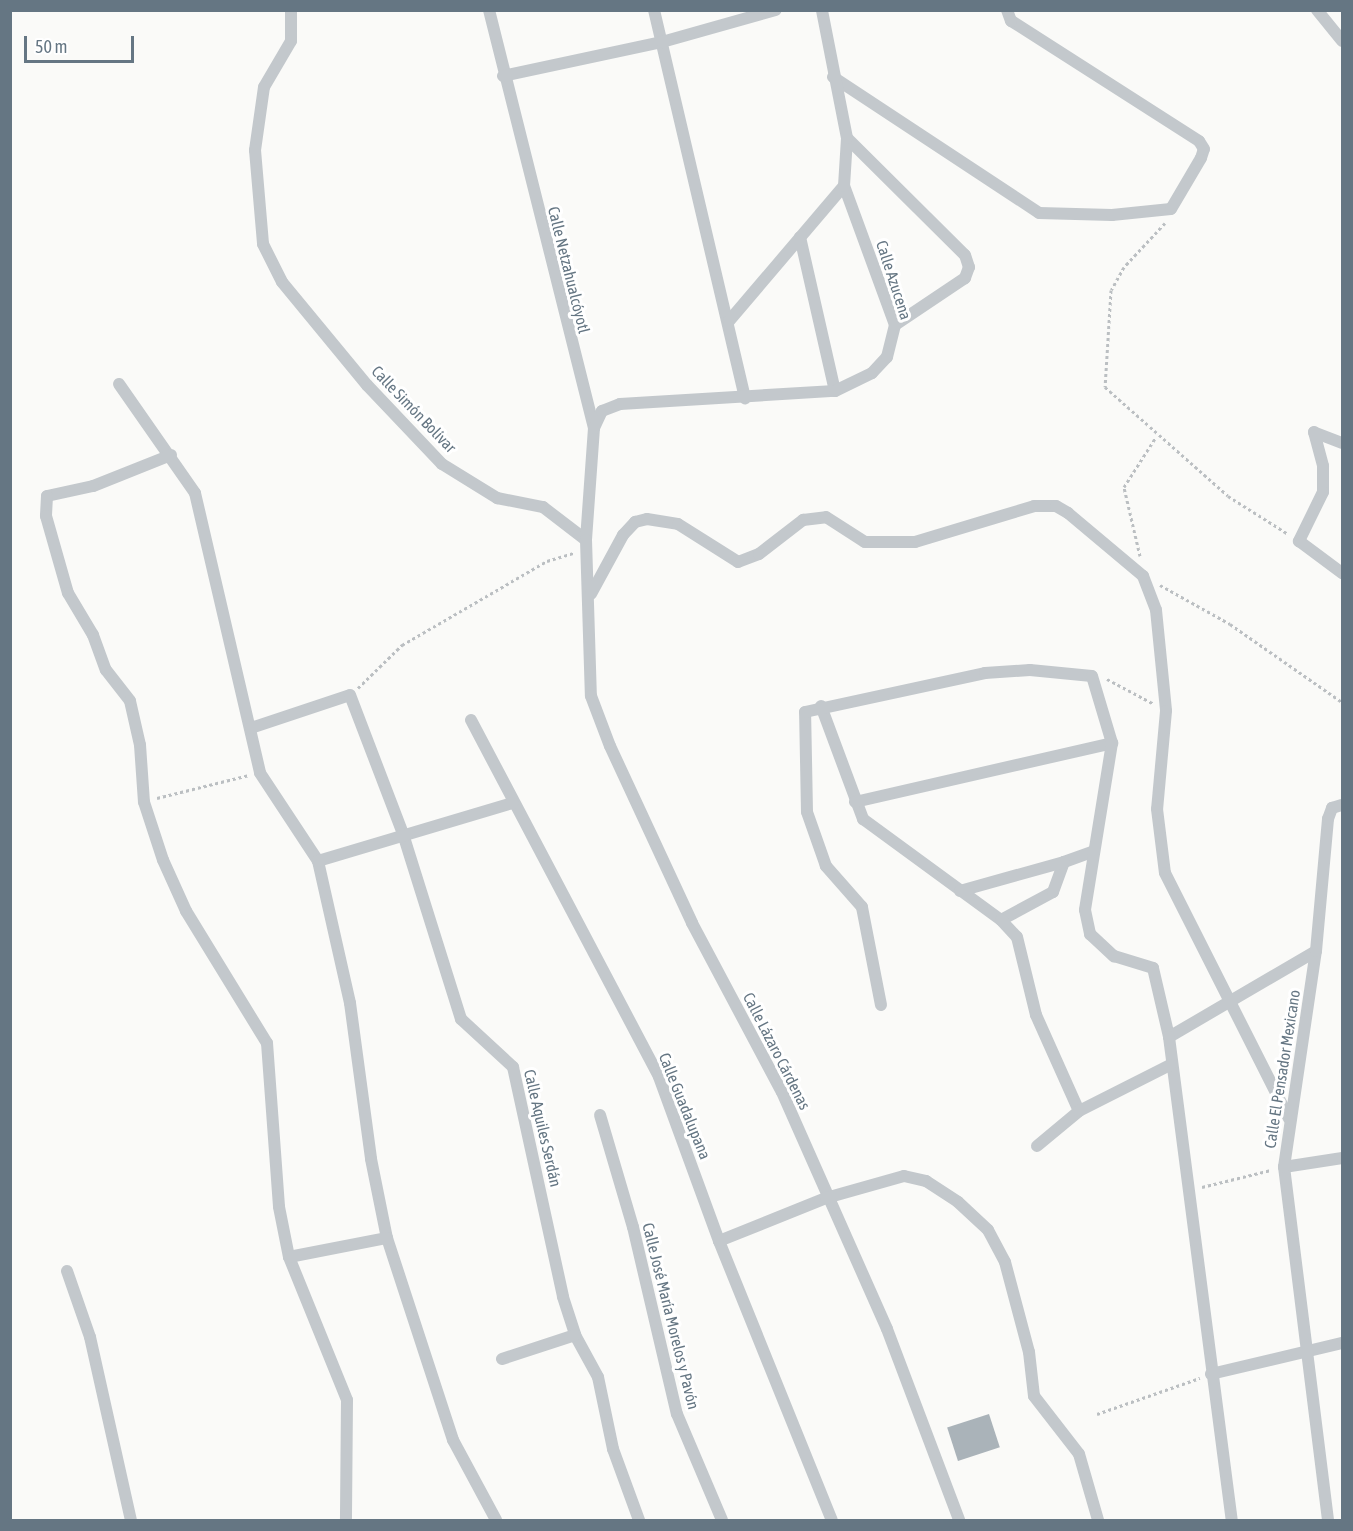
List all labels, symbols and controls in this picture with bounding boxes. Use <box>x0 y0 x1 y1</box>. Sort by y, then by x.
scale bar <box>27 24 136 62</box>
text: 50 m <box>35 36 67 57</box>
street label: Calle Netzahualcóyotl <box>544 205 594 335</box>
street label: Calle Azucena <box>872 238 916 322</box>
street label: Calle Simón Bolívar <box>368 362 460 456</box>
street label: Calle El Pensador Mexicano <box>1260 988 1304 1150</box>
street label: Calle Lázaro Cárdenas <box>739 989 815 1113</box>
street label: Calle Guadalupana <box>655 1050 715 1162</box>
street label: Calle Aquiles Serdán <box>520 1067 566 1189</box>
street label: Calle José María Morelos y Pavón <box>639 1221 703 1411</box>

